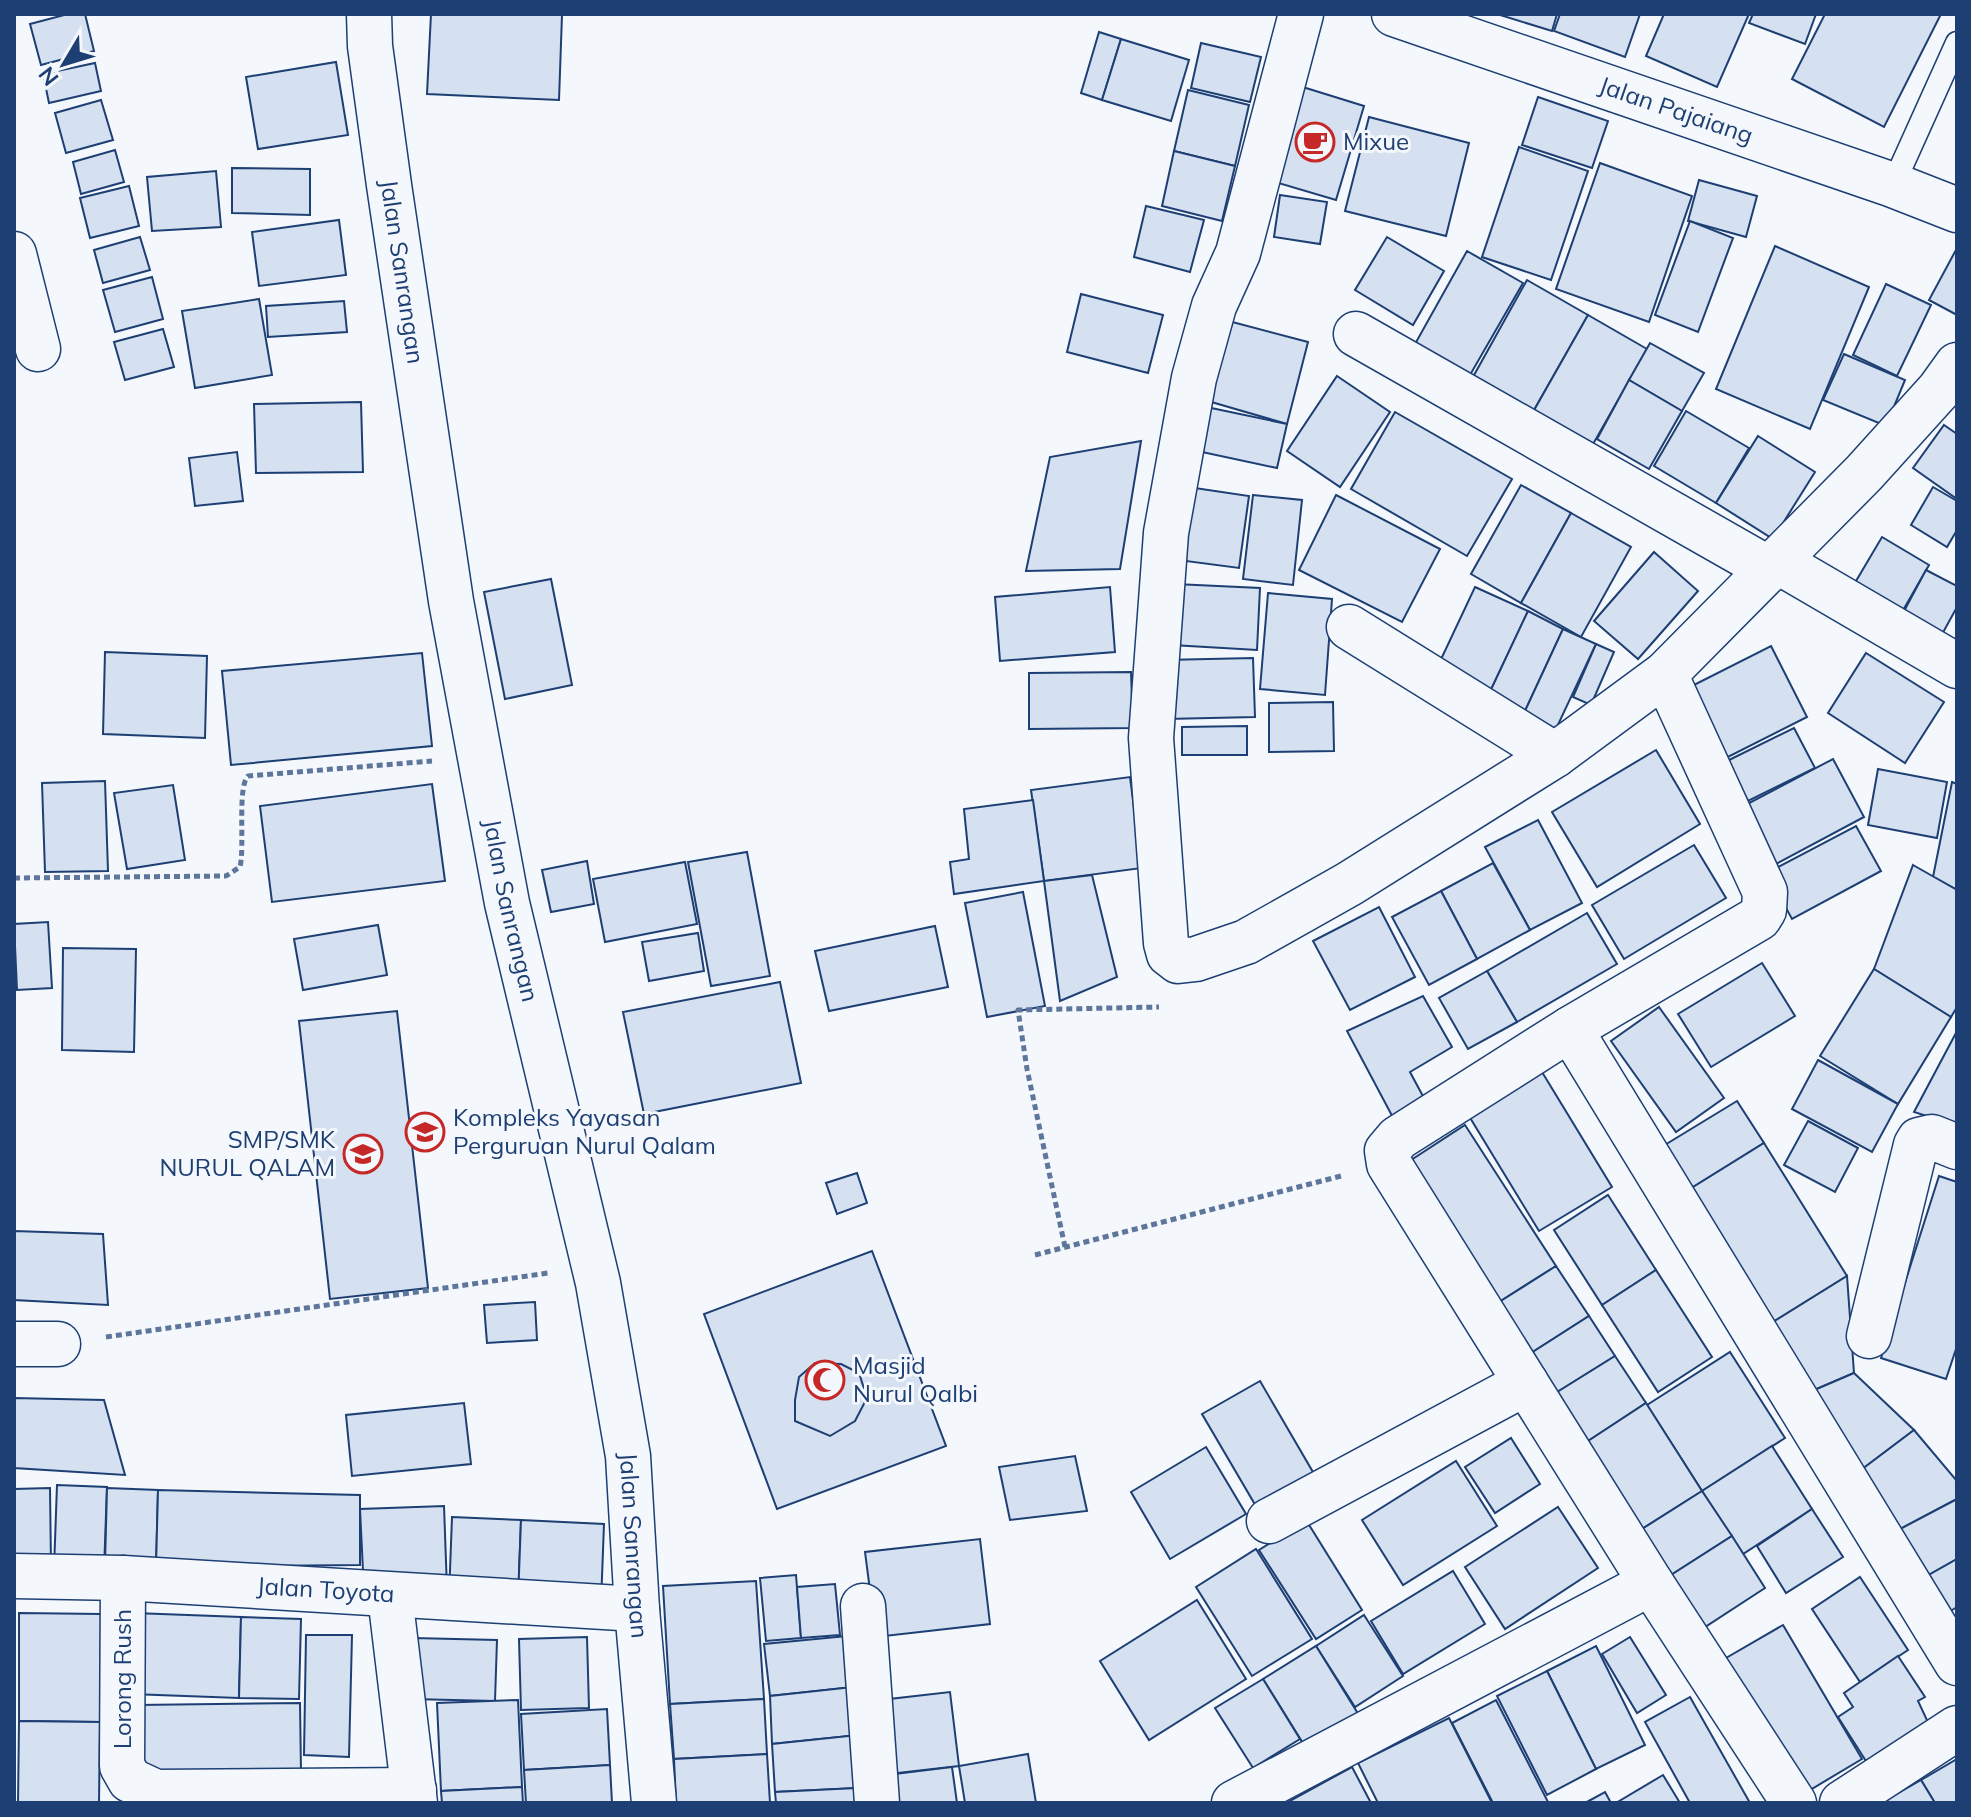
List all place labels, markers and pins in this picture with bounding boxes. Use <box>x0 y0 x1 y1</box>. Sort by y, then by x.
cafe icon: Mixue <box>1294 121 1336 163</box>
place label: Mixue <box>1343 126 1409 156</box>
place label: Kompleks Yayasan Perguruan Nurul Qalam <box>453 1102 716 1160</box>
school or university icon: Kompleks Yayasan Perguruan Nurul Qalam <box>404 1111 446 1153</box>
place label: SMP/SMK NURUL QALAM <box>159 1124 336 1182</box>
school or university icon: SMP/SMK NURUL QALAM <box>342 1133 384 1175</box>
place label: Masjid Nurul Qalbi <box>853 1350 978 1408</box>
mosque icon: Masjid Nurul Qalbi <box>804 1359 846 1401</box>

